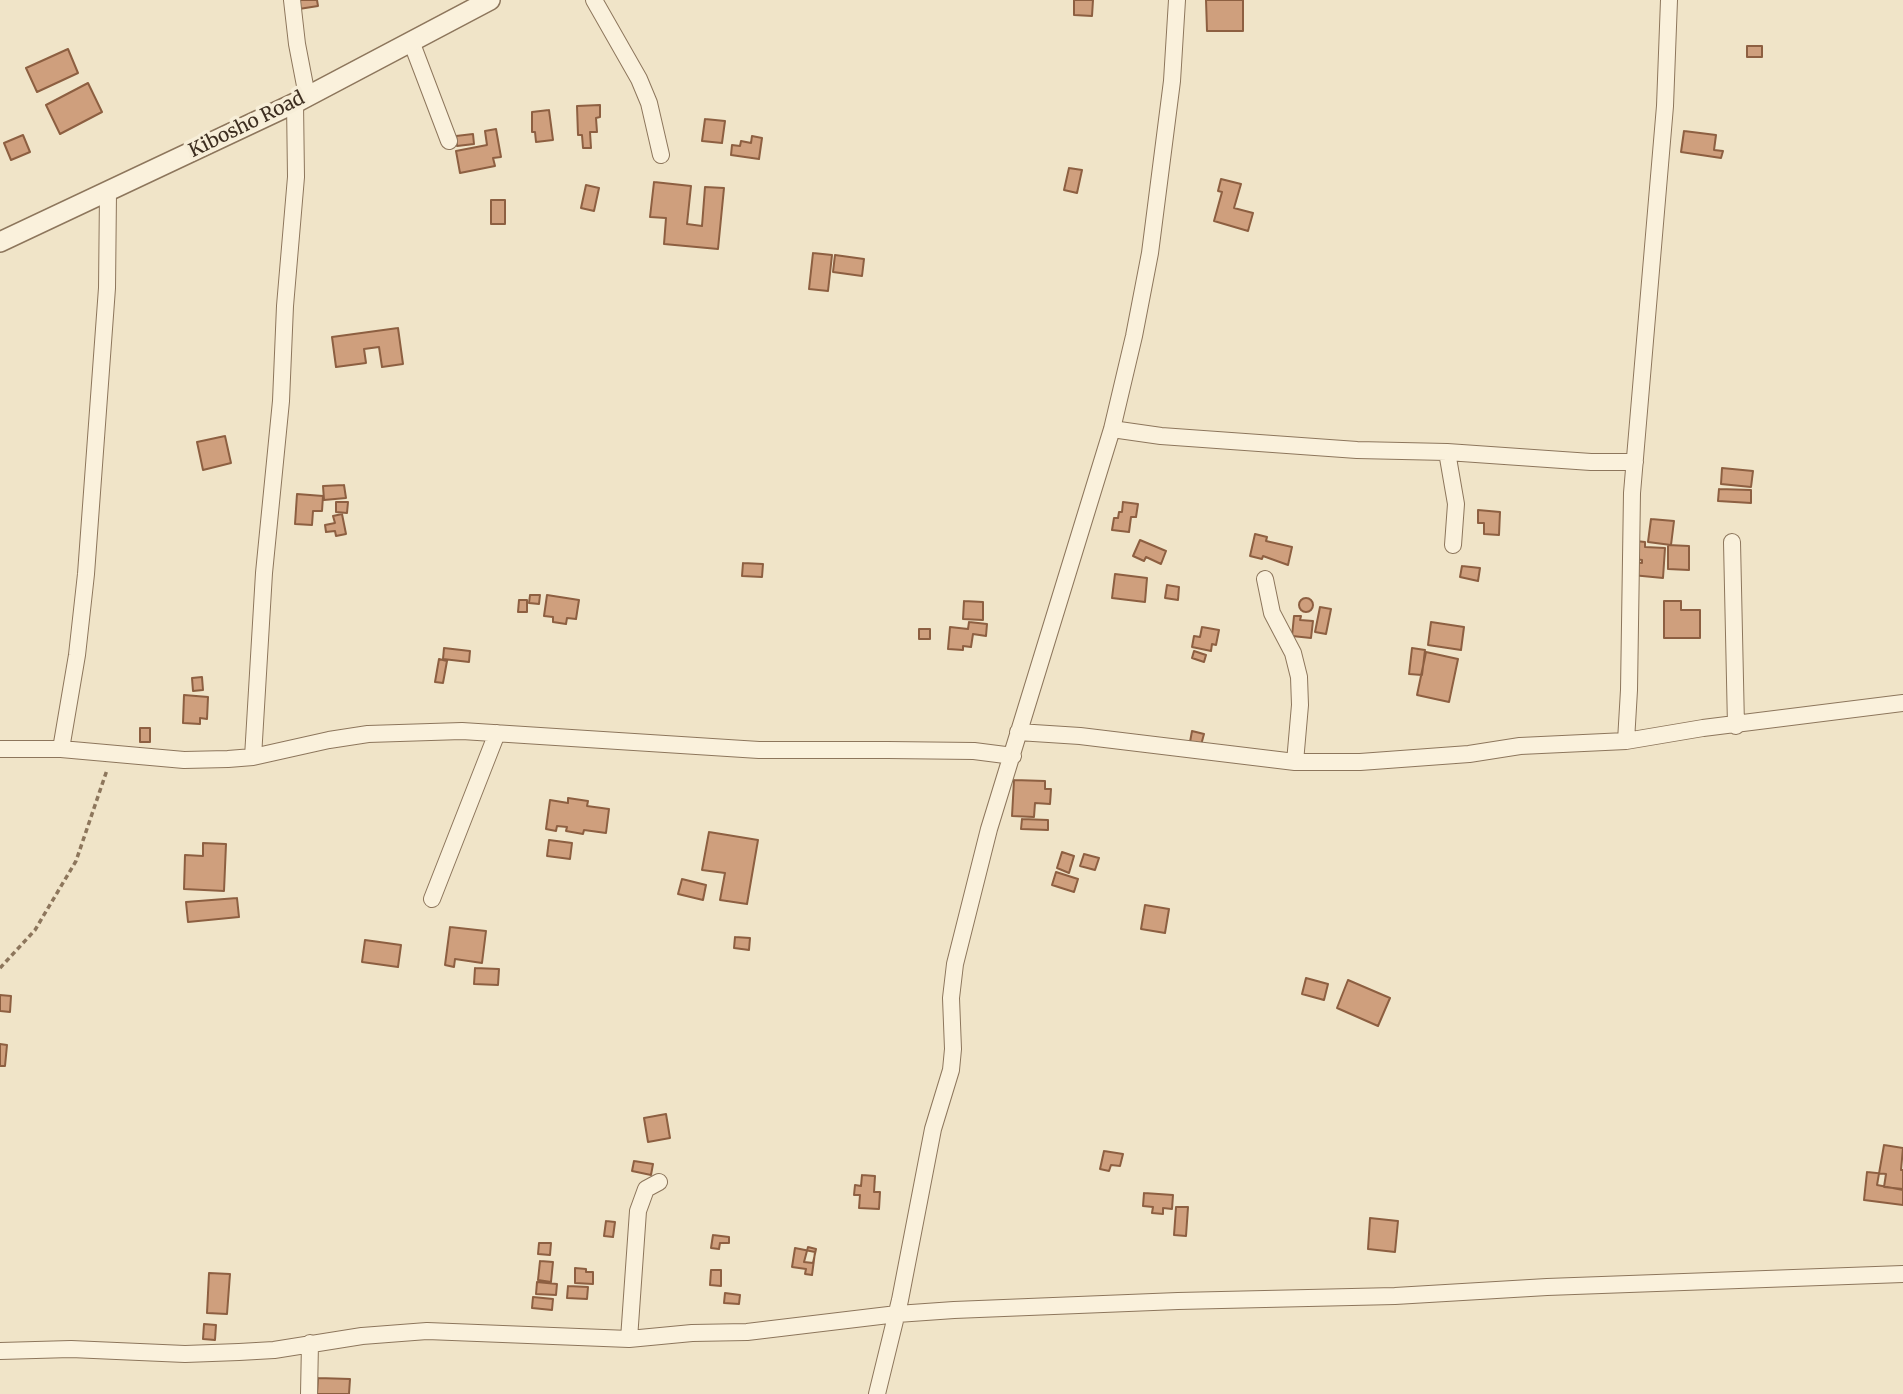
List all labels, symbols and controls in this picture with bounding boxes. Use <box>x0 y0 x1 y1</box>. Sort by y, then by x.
street label: Kibosho Road <box>185 87 309 163</box>

